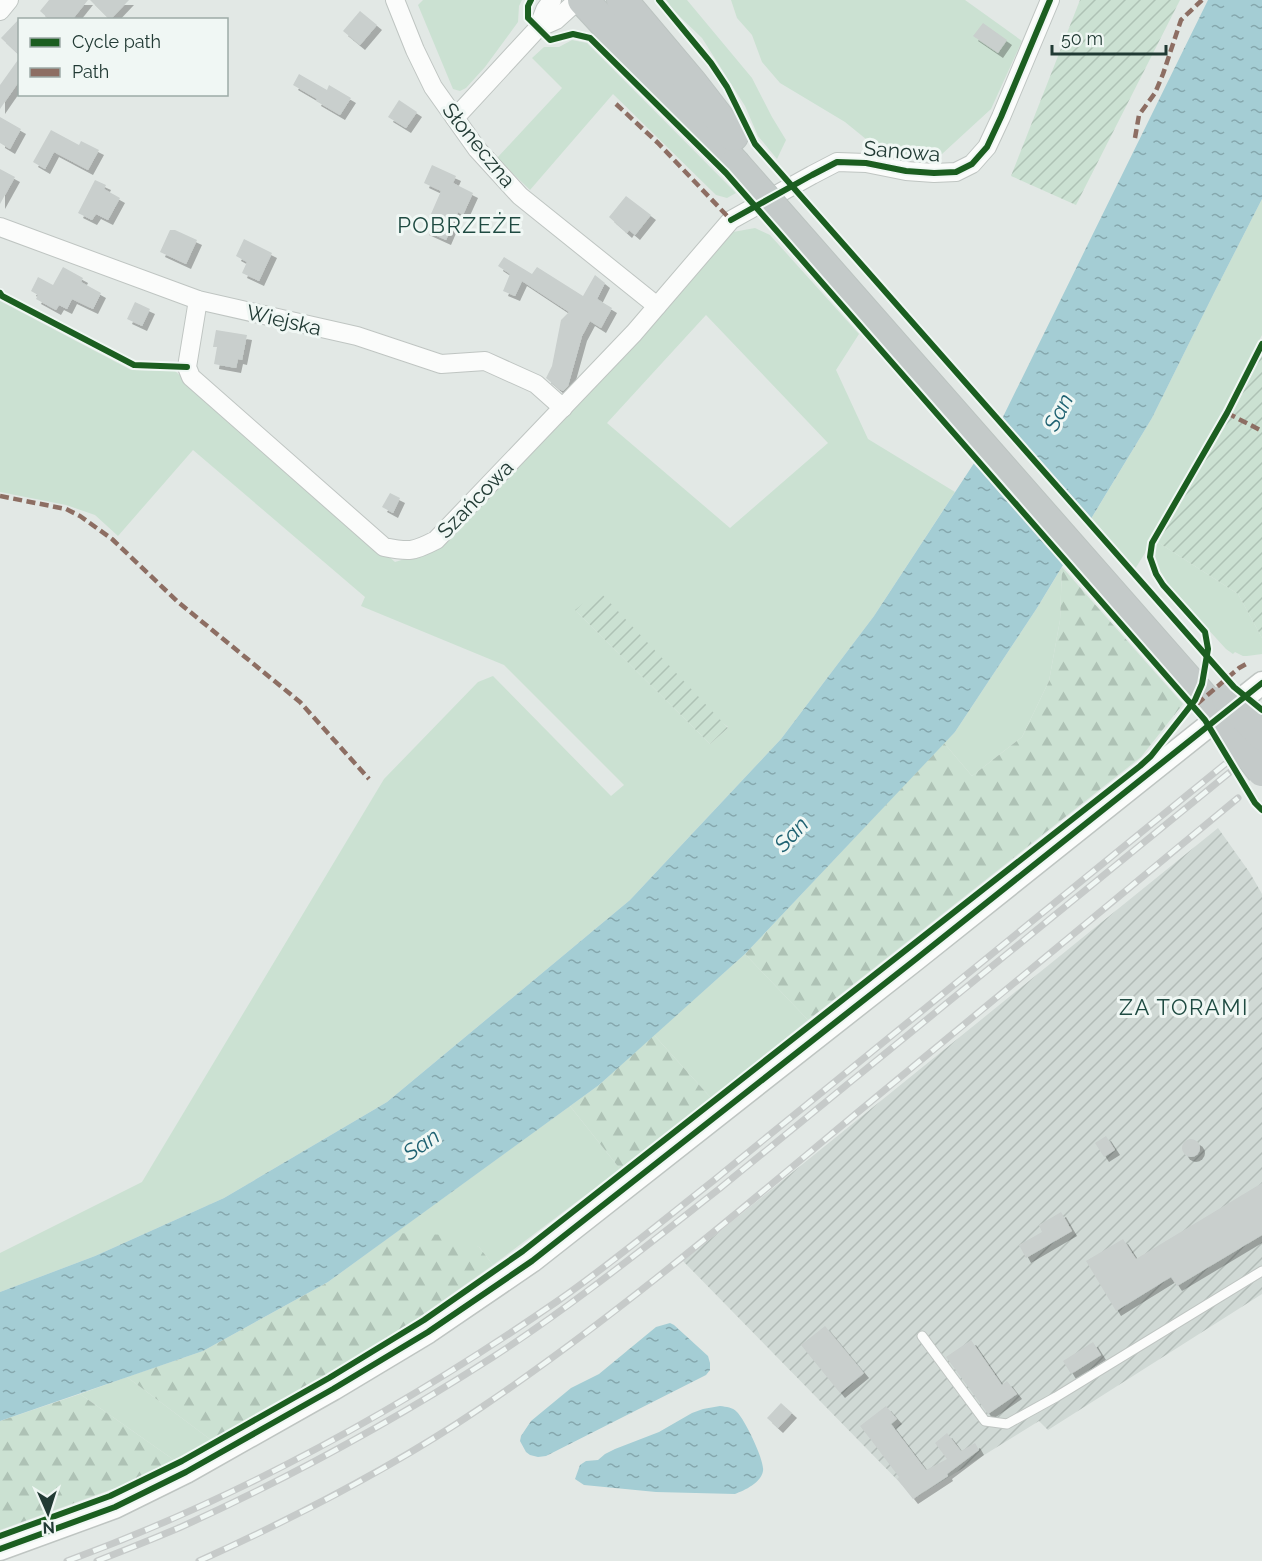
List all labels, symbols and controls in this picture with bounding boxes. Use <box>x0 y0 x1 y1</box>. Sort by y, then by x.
legend <box>18 18 228 96</box>
scale bar <box>1052 18 1166 56</box>
text: 50 m <box>1061 28 1103 49</box>
text: Cycle path <box>72 31 161 52</box>
text: Path <box>72 61 109 82</box>
street label: Słoneczna <box>437 98 521 192</box>
street label: Sanowa <box>863 135 941 167</box>
district label: POBRZEŻE <box>397 212 523 238</box>
street label: Wiejska <box>244 299 324 341</box>
water label: San <box>1037 389 1078 436</box>
street label: Szańcowa <box>432 455 518 543</box>
water label: San <box>768 811 814 858</box>
district label: ZA TORAMI <box>1119 994 1249 1020</box>
water label: San <box>397 1123 444 1166</box>
north arrow <box>18 1483 78 1543</box>
text: N <box>42 1518 55 1537</box>

